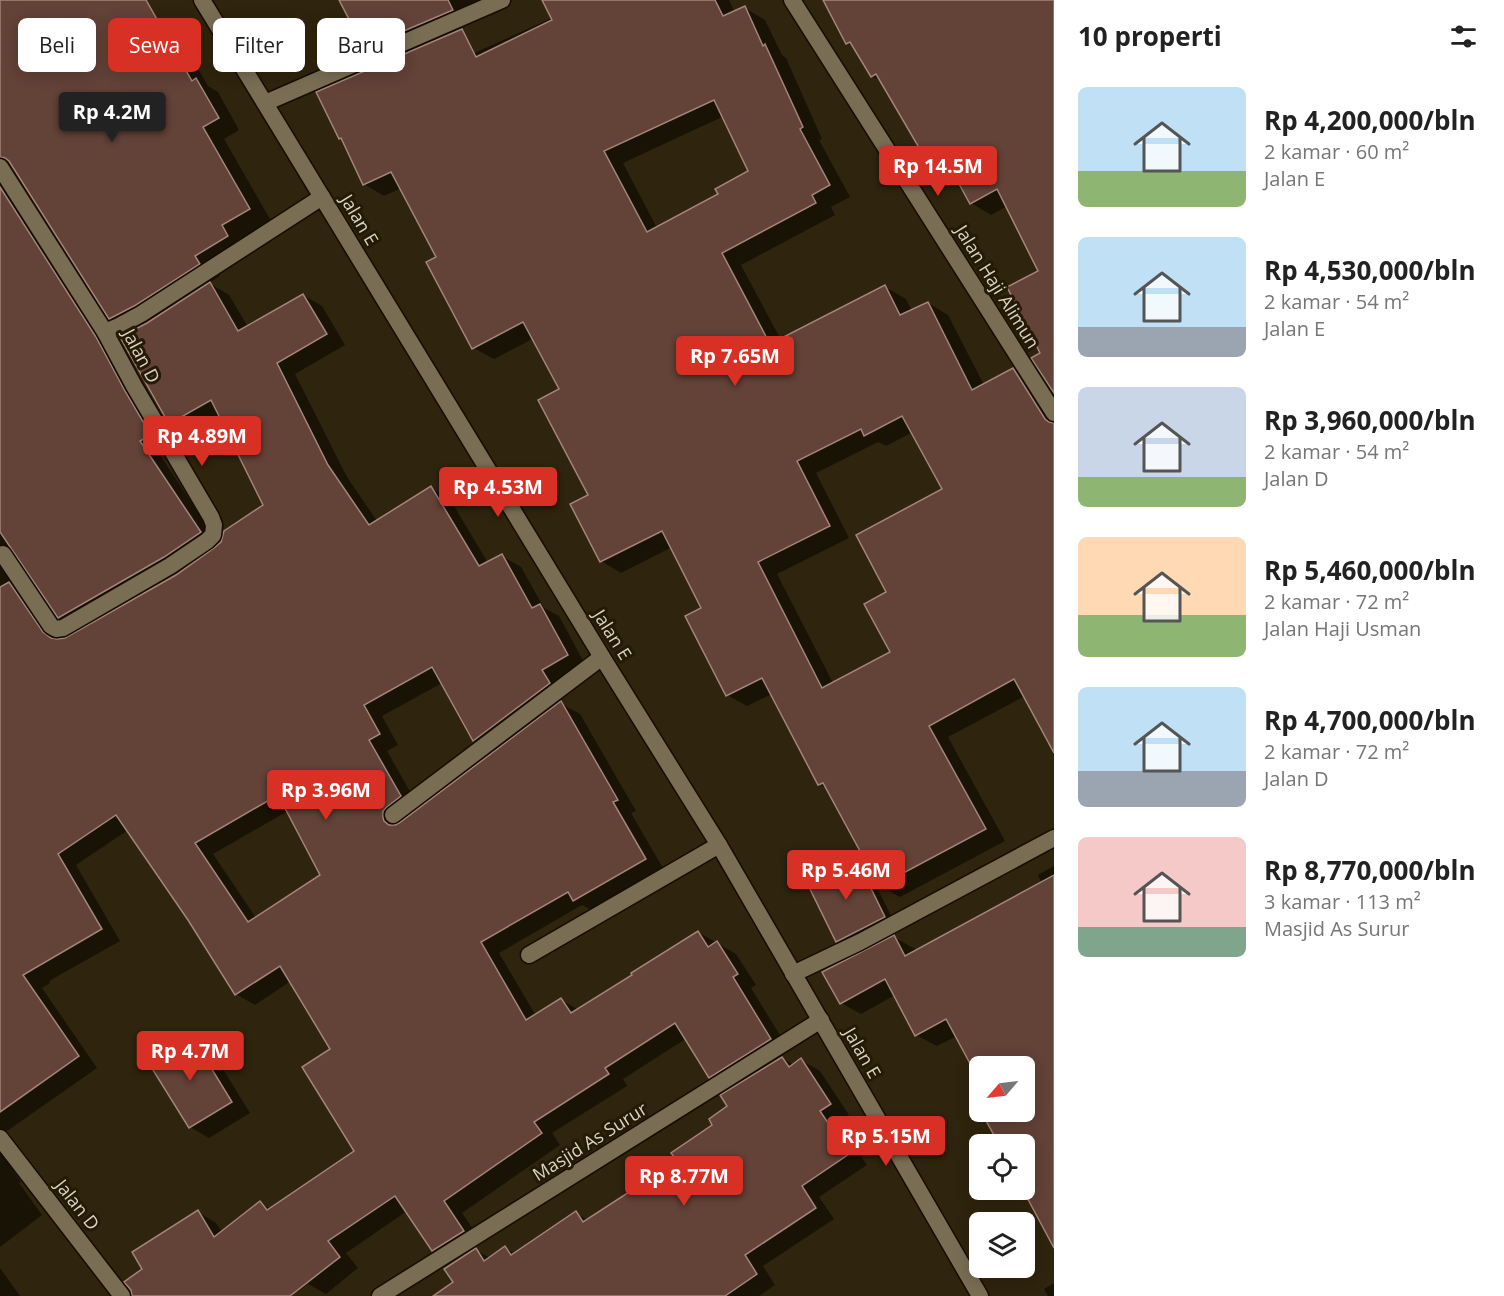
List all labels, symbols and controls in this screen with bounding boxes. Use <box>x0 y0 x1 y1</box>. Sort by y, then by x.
chip: Beli <box>18 18 96 72</box>
chip: Sewa <box>108 18 201 72</box>
chip: Filter <box>213 18 305 72</box>
chip: Baru <box>317 18 405 72</box>
text: 10 properti <box>1078 18 1222 54</box>
icon: filters <box>1447 20 1480 53</box>
pin: Rp 4.2M <box>57 92 167 143</box>
text: Rp 4.2M <box>73 98 151 125</box>
text: Rp 4,200,000/bln <box>1264 102 1475 138</box>
icon: home <box>1126 111 1198 183</box>
text: 2 kamar · 60 m² <box>1264 138 1409 165</box>
pin: Rp 14.5M <box>876 146 1000 197</box>
text: Rp 14.5M <box>893 152 983 179</box>
text: Jalan E <box>1264 165 1325 192</box>
street label: Jalan E <box>334 188 384 249</box>
street label: Jalan Haji Alimun <box>949 218 1045 353</box>
text: Rp 4,530,000/bln <box>1264 252 1475 288</box>
icon: home <box>1126 261 1198 333</box>
text: 2 kamar · 54 m² <box>1264 288 1409 315</box>
text: Jalan E <box>1264 315 1325 342</box>
street label: Jalan D <box>117 322 166 387</box>
pin: Rp 7.65M <box>673 336 797 387</box>
text: Rp 7.65M <box>690 342 780 369</box>
text: Rp 3,960,000/bln <box>1264 402 1475 438</box>
icon: home <box>1126 411 1198 483</box>
pin: Rp 4.89M <box>140 416 264 467</box>
text: Rp 4.89M <box>157 422 247 449</box>
text: 2 kamar · 54 m² <box>1264 438 1409 465</box>
text: Jalan D <box>1264 465 1329 492</box>
pin: Rp 4.53M <box>436 467 560 518</box>
text: Rp 4.53M <box>453 473 543 500</box>
text: Rp 5,460,000/bln <box>1264 552 1475 588</box>
icon: home <box>1126 561 1198 633</box>
text: 2 kamar · 72 m² <box>1264 588 1409 615</box>
street label: Jalan E <box>587 603 638 664</box>
text: Jalan Haji Usman <box>1264 615 1421 642</box>
text: Rp 4,700,000/bln <box>1264 702 1475 738</box>
icon: home <box>1126 711 1198 783</box>
text: 2 kamar · 72 m² <box>1264 738 1409 765</box>
text: Jalan D <box>1264 765 1329 792</box>
pin: Rp 3.96M <box>264 770 388 821</box>
text: Rp 3.96M <box>281 776 371 803</box>
pin: Rp 5.46M <box>784 850 908 901</box>
text: Rp 8,770,000/bln <box>1264 852 1475 888</box>
text: Rp 5.46M <box>801 856 891 883</box>
icon: home <box>1126 861 1198 933</box>
text: 3 kamar · 113 m² <box>1264 888 1421 915</box>
text: Masjid As Surur <box>1264 915 1409 942</box>
street label: Jalan E <box>838 1021 887 1082</box>
pin: Rp 4.7M <box>135 1031 245 1082</box>
text: Rp 4.7M <box>151 1037 229 1064</box>
north arrow <box>969 1056 1035 1122</box>
map controls <box>969 1056 1035 1278</box>
street label: Masjid As Surur <box>528 1096 652 1186</box>
pin: Rp 5.15M <box>824 1116 948 1167</box>
text: Rp 5.15M <box>841 1122 931 1149</box>
button: locate <box>969 1134 1035 1200</box>
pin: Rp 8.77M <box>622 1156 746 1207</box>
text: Rp 8.77M <box>639 1162 729 1189</box>
street label: Jalan D <box>49 1173 105 1235</box>
button: layers <box>969 1212 1035 1278</box>

